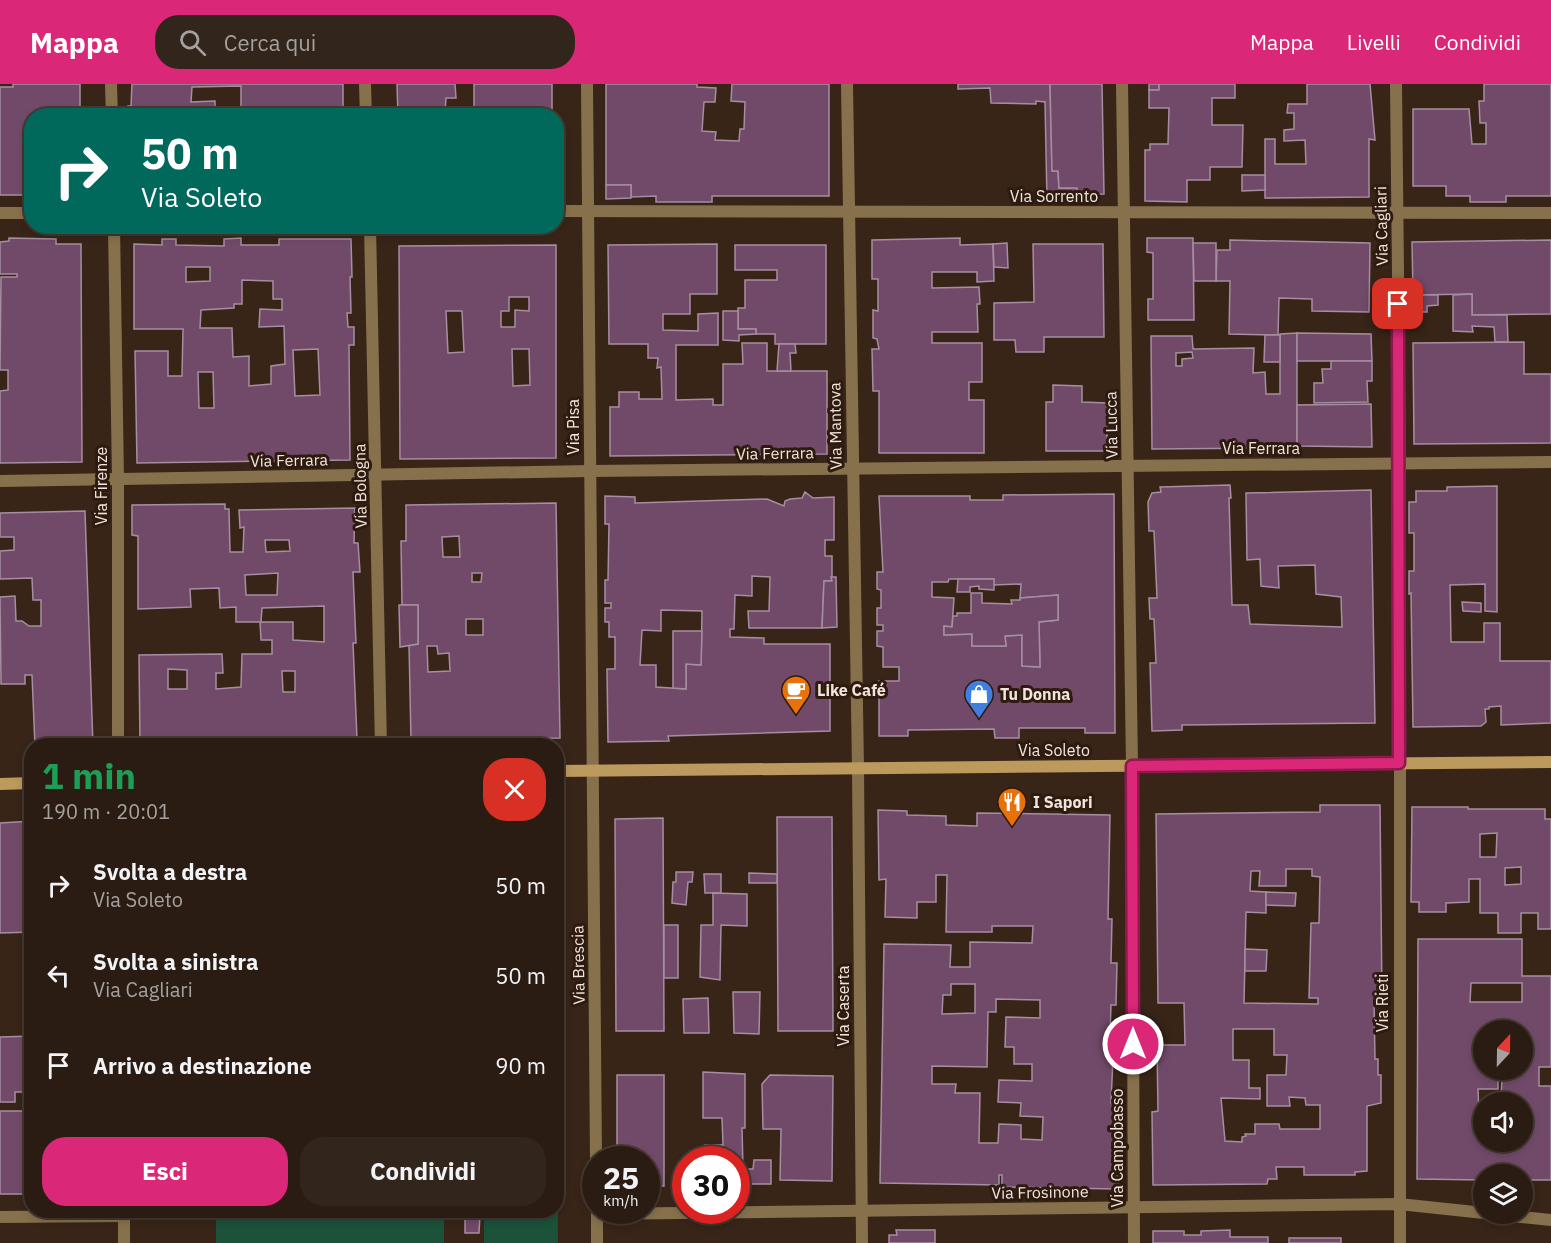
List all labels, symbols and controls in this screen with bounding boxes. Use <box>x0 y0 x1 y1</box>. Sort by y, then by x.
search box <box>155 15 575 69</box>
text: Mappa <box>30 24 119 61</box>
icon: search <box>176 26 209 59</box>
text: Cerca qui <box>224 28 316 57</box>
text: Mappa <box>1250 28 1314 56</box>
text: Livelli <box>1347 28 1401 56</box>
text: Condividi <box>1434 28 1521 56</box>
text: 50 m <box>141 126 239 181</box>
icon: right <box>42 132 120 210</box>
text: Via Soleto <box>141 179 262 214</box>
street label: Via Sorrento <box>1010 186 1098 206</box>
street label: Via Cagliari <box>1370 186 1392 266</box>
pin <box>1372 278 1423 329</box>
icon: arrive <box>1381 287 1414 320</box>
street label: Via Mantova <box>824 382 846 470</box>
street label: Via Lucca <box>1100 391 1122 459</box>
street label: Via Pisa <box>563 399 583 455</box>
street label: Via Ferrara <box>1222 438 1300 458</box>
street label: Via Ferrara <box>736 442 815 464</box>
street label: Via Bologna <box>349 443 371 529</box>
street label: Via Firenze <box>91 446 111 525</box>
street label: Via Ferrara <box>250 449 329 471</box>
cafe icon: Like Café <box>780 674 812 716</box>
shop icon: Tu Donna <box>963 678 995 720</box>
place label: Like Café <box>817 680 886 700</box>
place label: Tu Donna <box>1000 684 1070 704</box>
street label: Via Soleto <box>1018 740 1090 760</box>
text: 1 min <box>42 752 136 799</box>
button: close <box>483 758 546 821</box>
restaurant icon: I Sapori <box>996 786 1028 828</box>
place label: I Sapori <box>1033 792 1093 812</box>
text: 190 m · 20:01 <box>42 798 170 825</box>
text: Svolta a destra <box>93 857 247 886</box>
icon: right <box>42 869 75 902</box>
text: 50 m <box>495 871 546 900</box>
text: Via Soleto <box>93 886 183 913</box>
street label: Via Brescia <box>567 925 589 1005</box>
text: Svolta a sinistra <box>93 947 258 976</box>
icon: left <box>42 959 75 992</box>
text: 50 m <box>495 961 546 990</box>
street label: Via Caserta <box>833 965 853 1047</box>
street label: Via Rieti <box>1372 974 1392 1032</box>
text: Via Cagliari <box>93 976 193 1003</box>
position arrow <box>1101 1012 1165 1076</box>
north arrow <box>1473 1020 1533 1080</box>
map controls <box>1473 1020 1533 1224</box>
icon: arrive <box>42 1049 75 1082</box>
text: Arrivo a destinazione <box>93 1051 312 1080</box>
text: 90 m <box>495 1051 546 1080</box>
street label: Via Campobasso <box>1107 1088 1127 1208</box>
button: sound <box>1473 1092 1533 1152</box>
button: Esci <box>42 1137 288 1206</box>
button: Condividi <box>300 1137 546 1206</box>
speed limit sign: 30 <box>672 1146 750 1224</box>
text: 25 <box>603 1158 639 1197</box>
button: layers <box>1473 1164 1533 1224</box>
street label: Via Frosinone <box>991 1181 1089 1203</box>
text: km/h <box>603 1191 639 1210</box>

